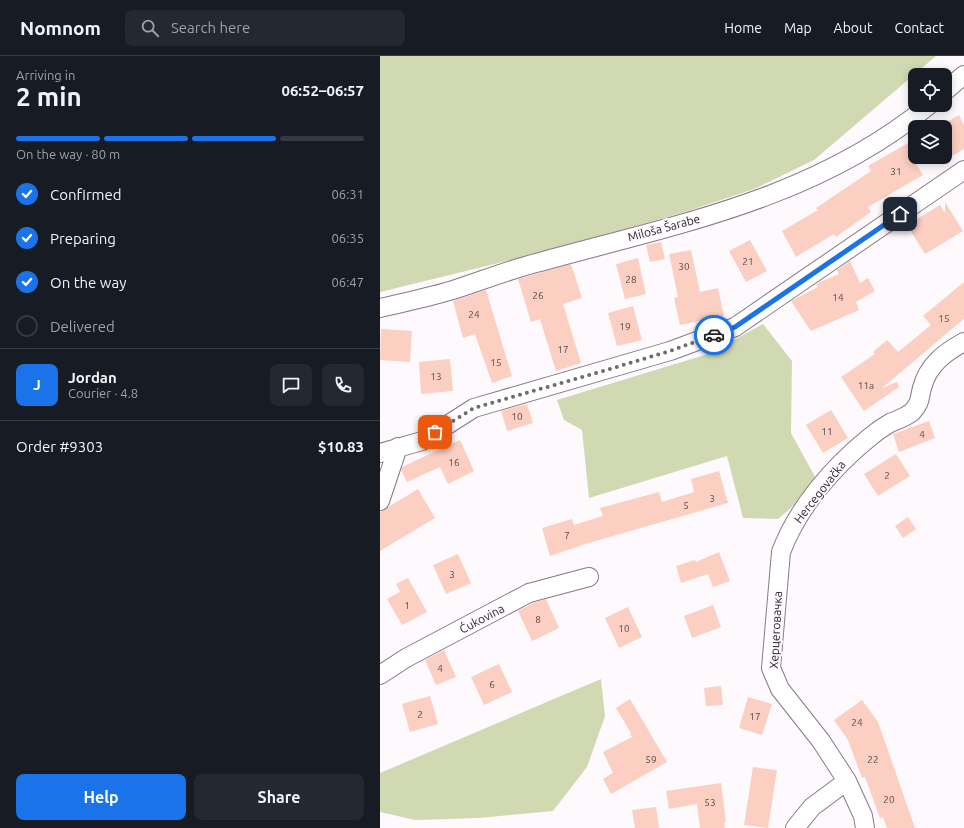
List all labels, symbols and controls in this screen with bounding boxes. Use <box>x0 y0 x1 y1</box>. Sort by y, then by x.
search box <box>125 10 405 46</box>
text: Nomnom <box>20 17 101 39</box>
icon: search <box>139 17 161 39</box>
text: Search here <box>171 19 250 36</box>
text: Home <box>724 20 762 36</box>
text: Map <box>784 20 812 36</box>
text: About <box>834 20 873 36</box>
text: Contact <box>895 20 944 36</box>
text: Arriving in <box>16 68 75 82</box>
map controls <box>908 68 952 164</box>
button: locate <box>908 68 952 112</box>
text: 2 min <box>16 82 82 111</box>
text: 06:52–06:57 <box>281 82 364 99</box>
button: layers <box>908 120 952 164</box>
text: On the way · 80 m <box>16 147 120 161</box>
house number: 31 <box>890 166 902 177</box>
icon: check <box>16 183 38 205</box>
text: Confirmed <box>50 186 122 203</box>
text: 06:31 <box>331 187 364 201</box>
pin <box>883 197 917 231</box>
icon: home <box>889 203 911 225</box>
street label: Miloša Šarabe <box>626 212 702 243</box>
icon: check <box>16 227 38 249</box>
text: Preparing <box>50 230 116 247</box>
text: 06:35 <box>331 231 364 245</box>
house number: 21 <box>742 256 754 267</box>
house number: 30 <box>678 261 690 272</box>
icon: check <box>16 271 38 293</box>
text: On the way <box>50 274 126 291</box>
house number: 28 <box>625 274 637 285</box>
text: 06:47 <box>331 275 364 289</box>
house number: 26 <box>532 290 544 301</box>
house number: 14 <box>832 292 844 303</box>
house number: 24 <box>468 309 480 320</box>
house number: 15 <box>938 313 950 324</box>
courier <box>694 315 734 355</box>
text: Delivered <box>50 318 115 335</box>
house number: 19 <box>619 321 631 332</box>
icon: car <box>703 324 725 346</box>
house number: 17 <box>557 344 569 355</box>
house number: 15 <box>490 357 502 368</box>
button: chat <box>270 364 312 406</box>
button: phone <box>322 364 364 406</box>
text: Jordan <box>68 369 117 386</box>
house number: 13 <box>430 371 442 382</box>
text: J <box>33 376 41 393</box>
house number: 11a <box>858 380 874 391</box>
text: Courier · 4.8 <box>68 386 138 400</box>
house number: 10 <box>511 411 523 422</box>
pin <box>418 415 452 449</box>
icon: bag <box>424 421 446 443</box>
house number: 11 <box>821 426 833 437</box>
house number: 4 <box>919 429 925 440</box>
text: Order #9303 <box>16 438 103 455</box>
text: $10.83 <box>318 438 364 455</box>
house number: 16 <box>448 457 460 468</box>
street label: Hercegovačka <box>791 458 848 525</box>
house number: 2 <box>884 470 890 481</box>
house number: 3 <box>709 493 715 504</box>
house number: 5 <box>683 500 689 511</box>
house number: 7 <box>564 530 570 541</box>
house number: 3 <box>449 569 455 580</box>
street label: Херцеговачка <box>767 591 784 669</box>
house number: 1 <box>404 600 410 611</box>
street label: Ćukovina <box>457 601 506 636</box>
house number: 8 <box>535 614 541 625</box>
house number: 10 <box>618 623 630 634</box>
house number: 4 <box>437 663 443 674</box>
house number: 6 <box>489 679 495 690</box>
house number: 2 <box>417 709 423 720</box>
house number: 17 <box>749 711 761 722</box>
house number: 24 <box>851 717 863 728</box>
house number: 59 <box>645 754 657 765</box>
house number: 22 <box>867 754 879 765</box>
button: Help <box>16 774 186 820</box>
button: Share <box>194 774 364 820</box>
house number: 20 <box>883 794 895 805</box>
house number: 53 <box>704 797 716 808</box>

